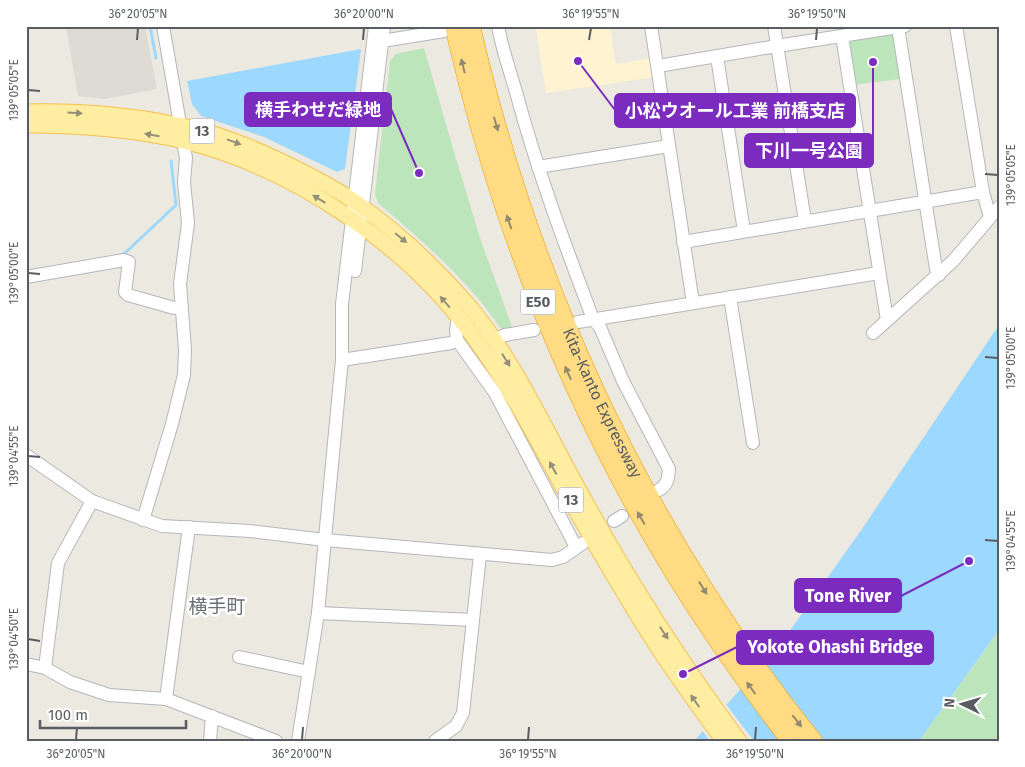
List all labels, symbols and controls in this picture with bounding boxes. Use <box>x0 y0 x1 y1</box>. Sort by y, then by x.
text: 36°20'05"N <box>109 7 167 21</box>
text: 36°20'00"N <box>334 7 394 21</box>
text: 36°19'55"N <box>562 7 620 21</box>
text: 36°19'50"N <box>788 7 846 21</box>
text: 139°05'05"E <box>7 59 21 121</box>
one-way arrow <box>459 59 467 74</box>
callout: 横手わせだ緑地 <box>245 93 391 126</box>
callout: 小松ウオール工業 前橋支店 <box>615 94 855 127</box>
text: 横手わせだ緑地 <box>255 99 381 121</box>
text: 小松ウオール工業 前橋支店 <box>625 100 845 122</box>
one-way arrow <box>67 109 83 117</box>
one-way arrow <box>492 117 500 132</box>
road number: 13 <box>190 118 214 144</box>
one-way arrow <box>144 131 160 139</box>
callout: 下川一号公園 <box>745 134 873 167</box>
one-way arrow <box>227 138 242 146</box>
text: 下川一号公園 <box>755 140 863 162</box>
text: 139°05'05"E <box>1004 144 1018 206</box>
one-way arrow <box>313 195 326 204</box>
one-way arrow <box>505 214 513 229</box>
one-way arrow <box>394 232 407 243</box>
text: 139°05'00"E <box>7 242 21 304</box>
road number: E50 <box>520 290 556 314</box>
one-way arrow <box>439 296 450 309</box>
street label: Kita-Kanto Expressway <box>559 325 647 481</box>
text: 139°05'00"E <box>1004 327 1018 389</box>
one-way arrow <box>502 354 511 367</box>
one-way arrow <box>564 366 572 380</box>
text: 139°04'55"E <box>7 425 21 487</box>
one-way arrow <box>549 461 557 476</box>
road number: 13 <box>558 488 584 512</box>
text: 139°04'55"E <box>1004 510 1018 572</box>
one-way arrow <box>637 511 646 525</box>
callout: Tone River <box>795 579 901 612</box>
one-way arrow <box>699 581 708 595</box>
text: Tone River <box>805 585 892 607</box>
district label: 横手町 <box>188 595 246 618</box>
text: 139°04'50"E <box>7 608 21 670</box>
one-way arrow <box>659 626 668 639</box>
callout: Yokote Ohashi Bridge <box>737 631 933 664</box>
text: Yokote Ohashi Bridge <box>746 636 923 658</box>
north arrow <box>938 680 988 730</box>
one-way arrow <box>746 681 756 695</box>
one-way arrow <box>690 694 700 708</box>
scale bar <box>40 697 186 729</box>
text: N <box>941 698 958 708</box>
text: 100 m <box>48 706 88 724</box>
one-way arrow <box>792 714 802 727</box>
text: 36°20'05"N <box>47 747 105 761</box>
text: 36°20'00"N <box>272 747 332 761</box>
text: 36°19'55"N <box>499 747 557 761</box>
text: 36°19'50"N <box>726 747 784 761</box>

